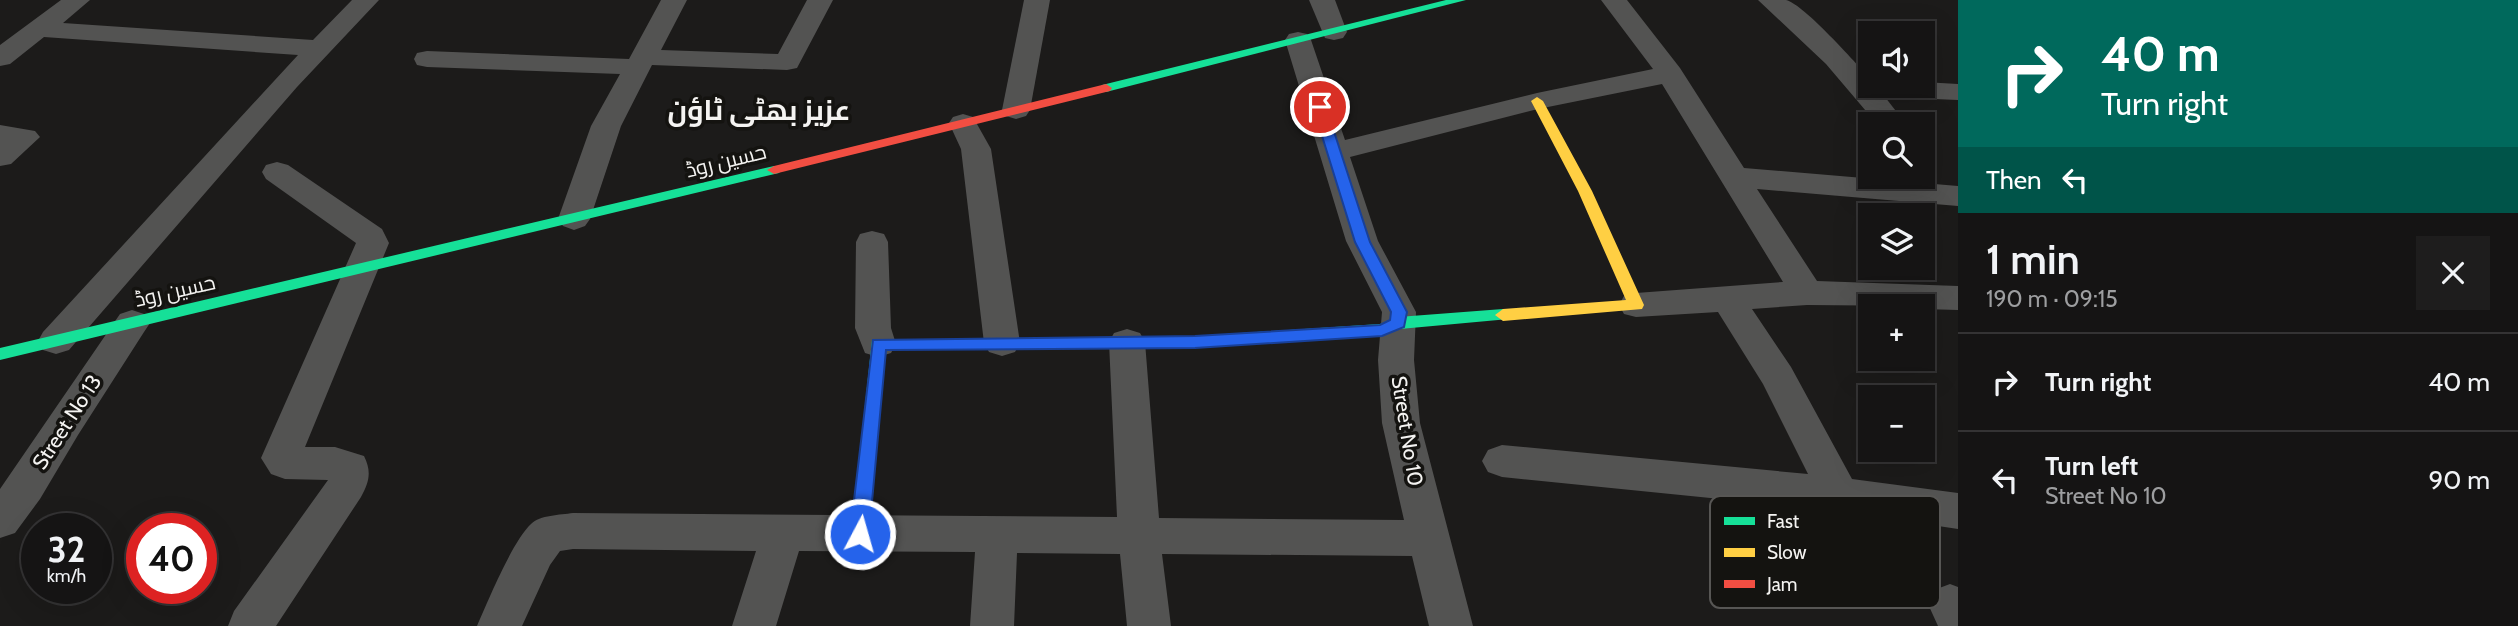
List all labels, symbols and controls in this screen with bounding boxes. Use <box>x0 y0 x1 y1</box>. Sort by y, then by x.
map controls <box>1858 21 1935 462</box>
button: sound <box>1858 21 1935 98</box>
text: 40 m <box>2101 24 2220 83</box>
icon: right <box>1986 28 2077 119</box>
pin <box>1290 77 1350 137</box>
text: Turn right <box>2101 84 2228 123</box>
icon: arrive <box>1301 88 1339 126</box>
district label: عزیز بھٹی ٹاؤن <box>668 93 850 127</box>
button: search <box>1858 112 1935 189</box>
street label: حسین روڈ <box>683 138 769 184</box>
icon: left <box>2056 161 2094 199</box>
text: Then <box>1986 164 2042 196</box>
button: layers <box>1858 203 1935 280</box>
text: 1 min <box>1986 233 2080 285</box>
button: close <box>2416 236 2490 310</box>
street label: حسین روڈ <box>132 269 218 313</box>
text: 190 m · 09:15 <box>1986 285 2118 313</box>
button: + <box>1858 294 1935 371</box>
icon: right <box>1986 363 2024 401</box>
text: Turn right <box>2045 366 2151 398</box>
text: 40 m <box>2428 366 2490 398</box>
street label: Street No 13 <box>27 370 106 474</box>
street label: Street No 10 <box>1386 374 1429 488</box>
button: − <box>1858 385 1935 462</box>
text: Turn left <box>2045 450 2138 482</box>
icon: left <box>1986 461 2024 499</box>
text: 90 m <box>2428 464 2490 496</box>
text: Street No 10 <box>2045 482 2167 510</box>
legend <box>1710 496 1940 608</box>
position arrow <box>823 497 897 571</box>
text: Fast <box>1767 510 1800 533</box>
speed limit sign: 40 <box>126 513 217 604</box>
text: 32 <box>48 528 85 571</box>
text: Slow <box>1767 541 1807 564</box>
text: km/h <box>47 565 86 587</box>
text: Jam <box>1766 573 1797 596</box>

